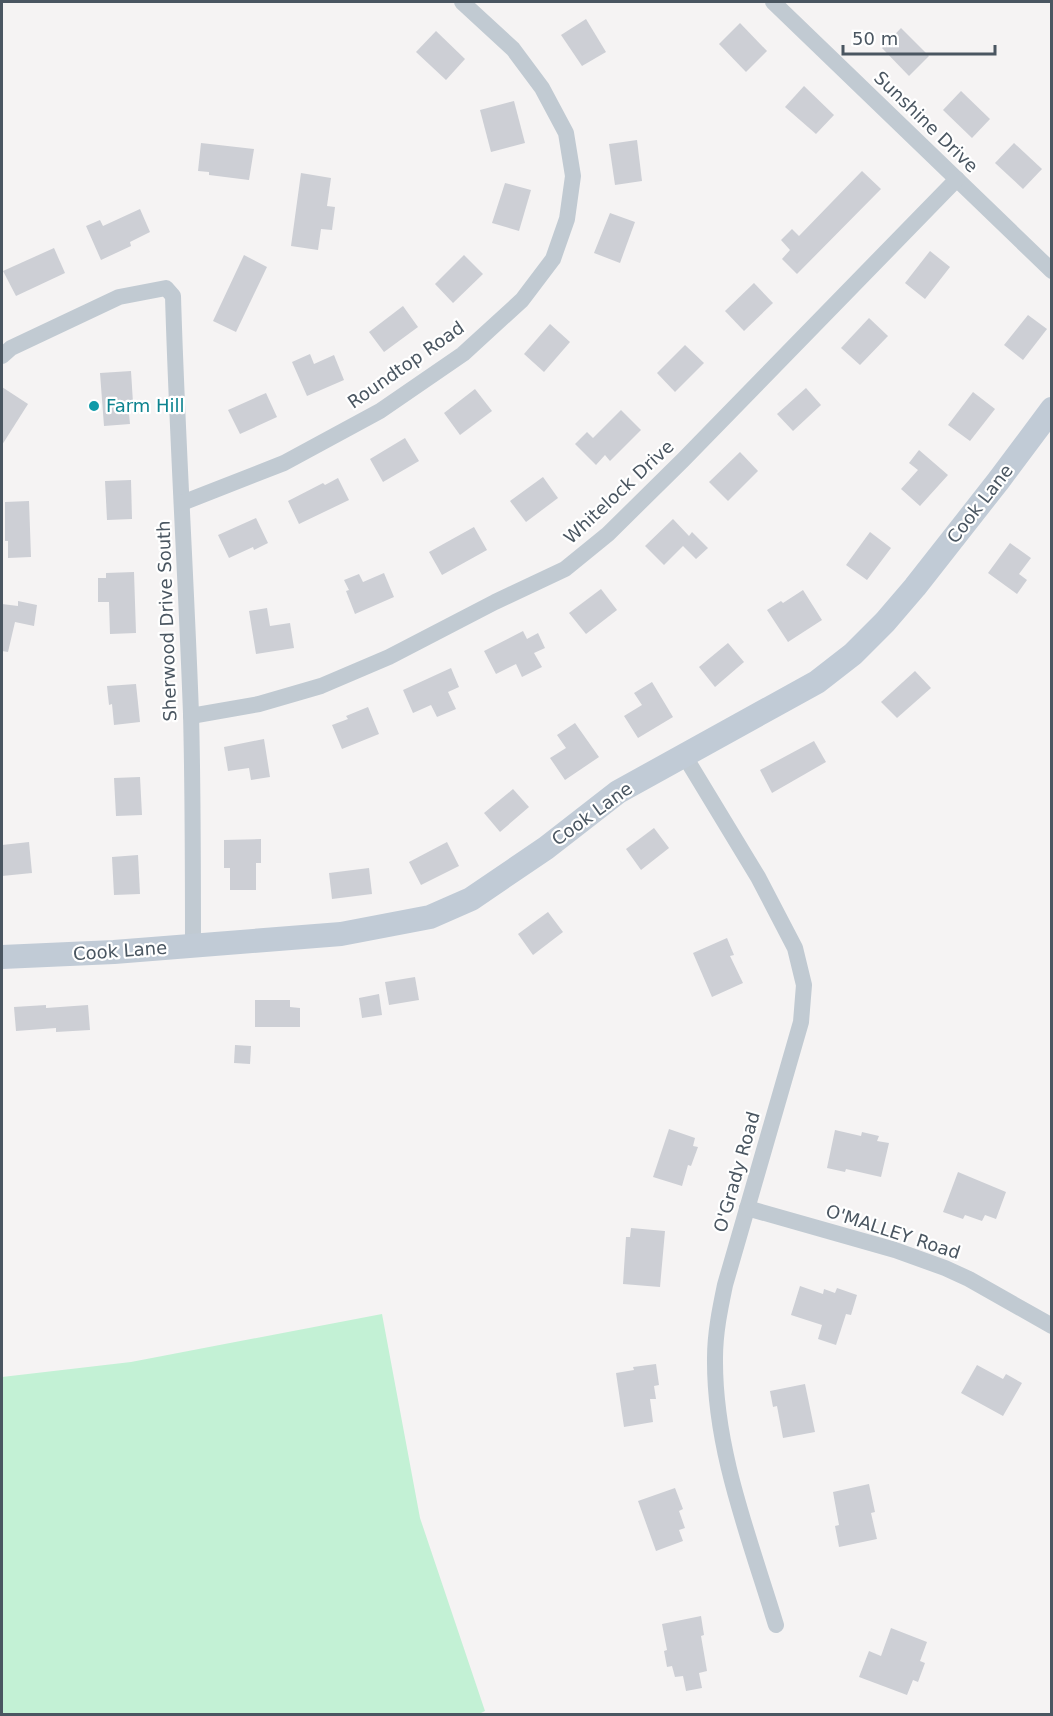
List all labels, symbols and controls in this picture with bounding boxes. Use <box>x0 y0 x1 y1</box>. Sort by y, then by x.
scale bar <box>843 18 994 56</box>
text: 50 m <box>852 28 898 49</box>
street label: Sunshine Drive <box>870 67 983 177</box>
street label: Roundtop Road <box>343 317 468 413</box>
place label: Farm Hill <box>106 395 185 416</box>
marker: Farm Hill <box>87 399 101 413</box>
street label: Whitelock Drive <box>559 435 678 548</box>
street label: Cook Lane <box>942 460 1017 547</box>
street label: Sherwood Drive South <box>152 520 181 722</box>
street label: Cook Lane <box>547 777 636 850</box>
street label: Cook Lane <box>72 937 168 964</box>
street label: O'Grady Road <box>709 1109 764 1235</box>
street label: O'MALLEY Road <box>823 1200 963 1263</box>

